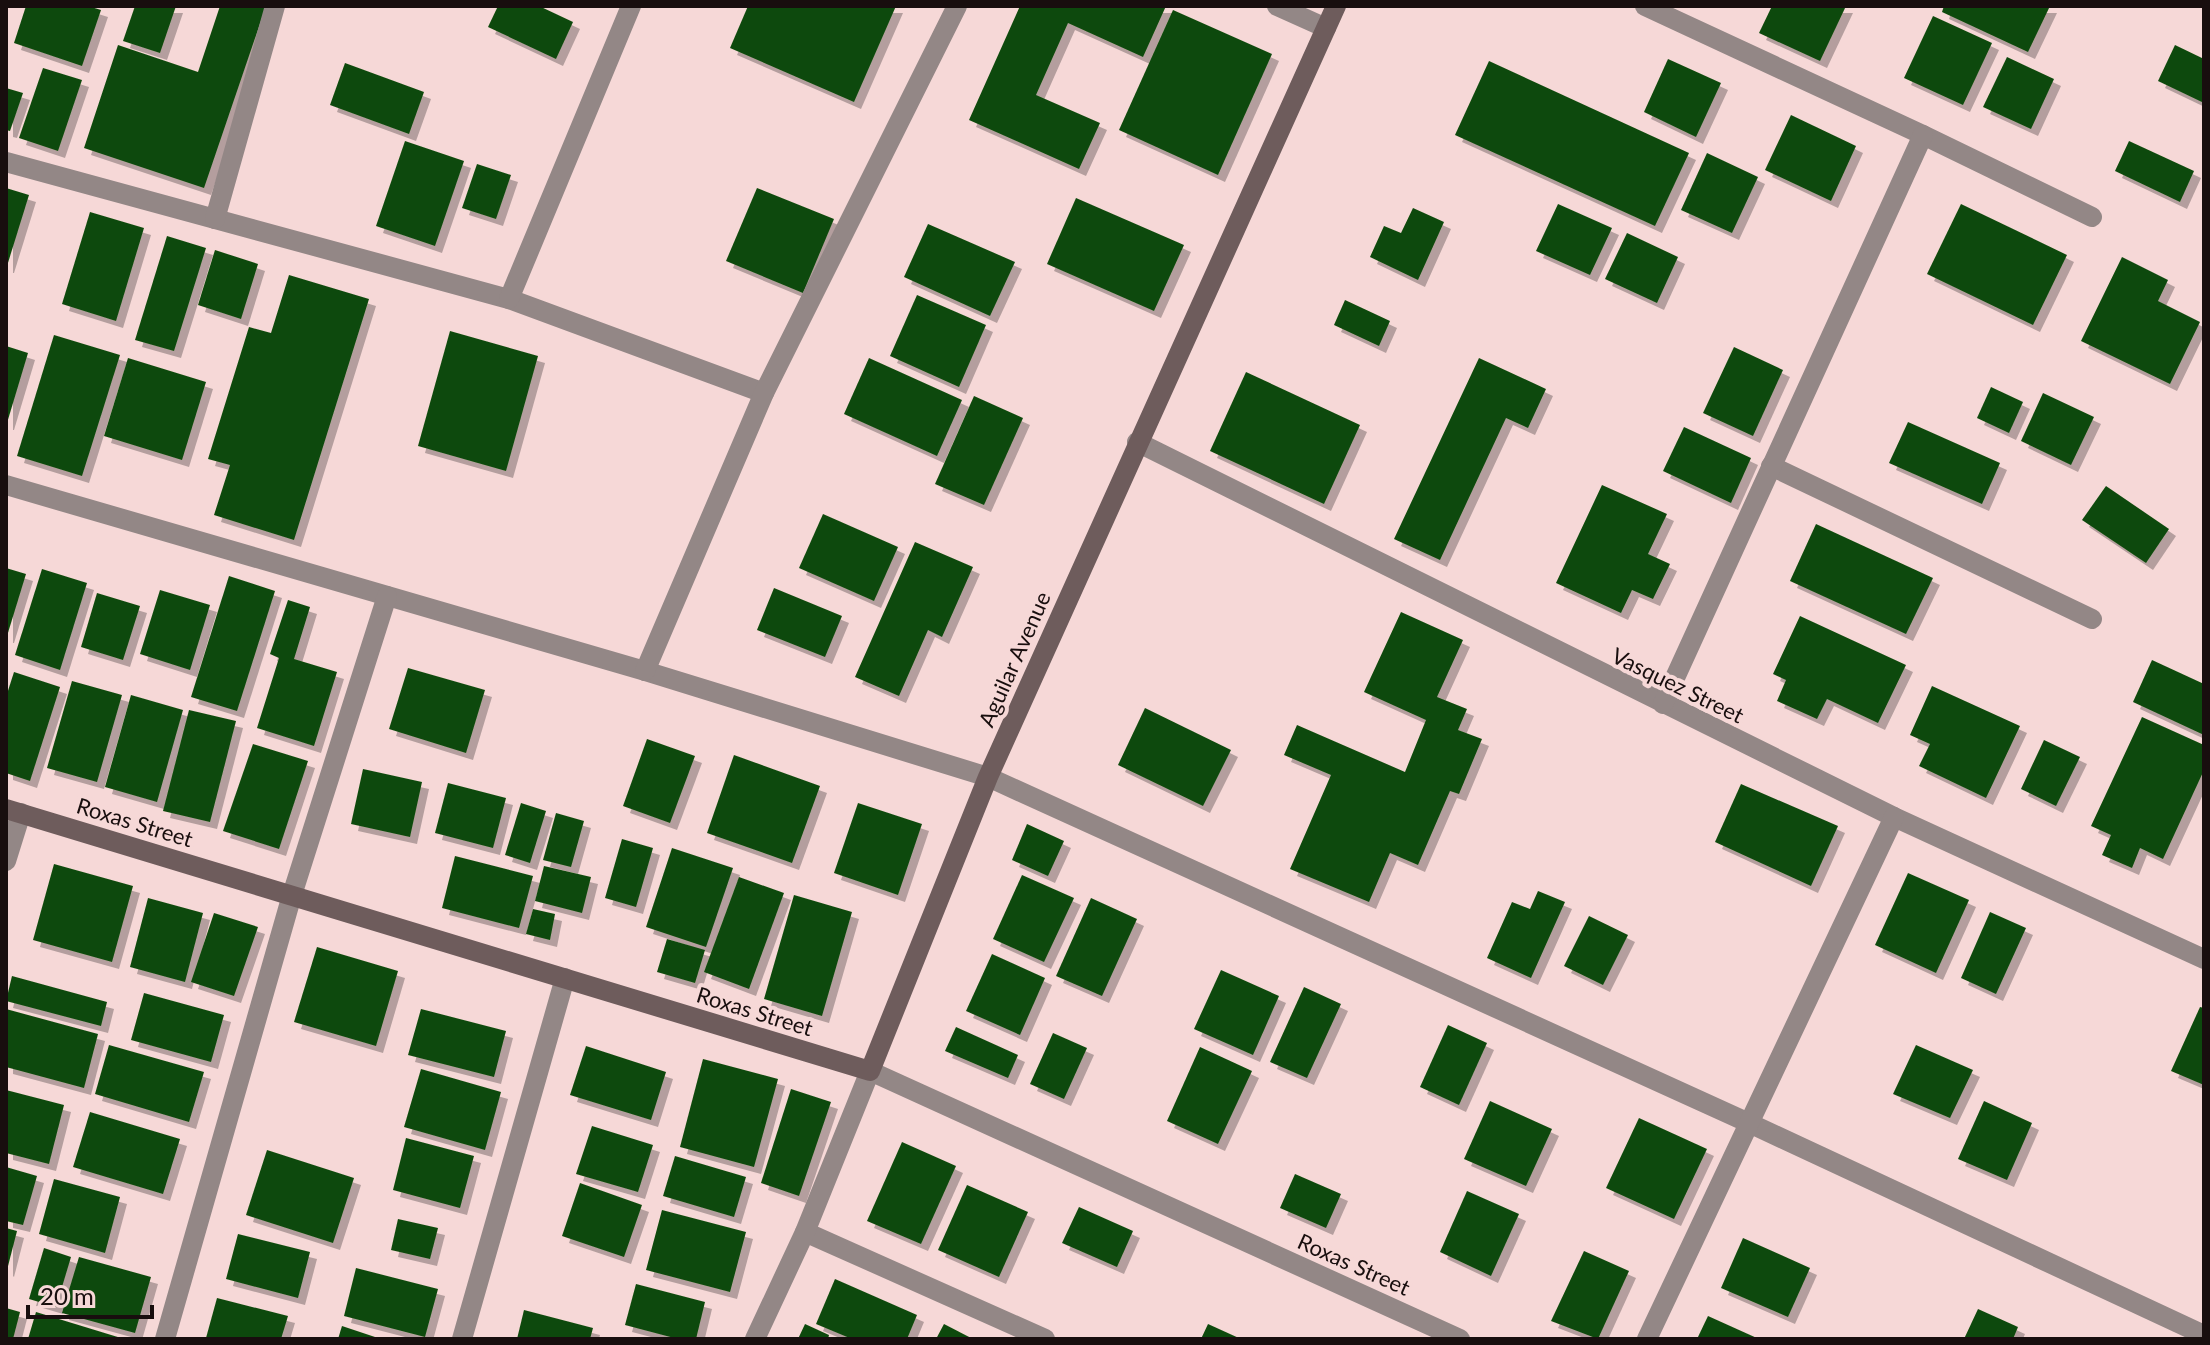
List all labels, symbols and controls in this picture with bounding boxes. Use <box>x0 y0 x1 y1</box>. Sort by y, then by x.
street label: Aguilar Avenue <box>972 587 1056 731</box>
street label: Vasquez Street <box>1608 641 1748 729</box>
street label: Roxas Street <box>74 792 196 852</box>
street label: Roxas Street <box>694 981 816 1041</box>
street label: Roxas Street <box>1294 1227 1414 1301</box>
scale bar <box>28 1269 152 1319</box>
text: 20 m <box>40 1281 94 1310</box>

